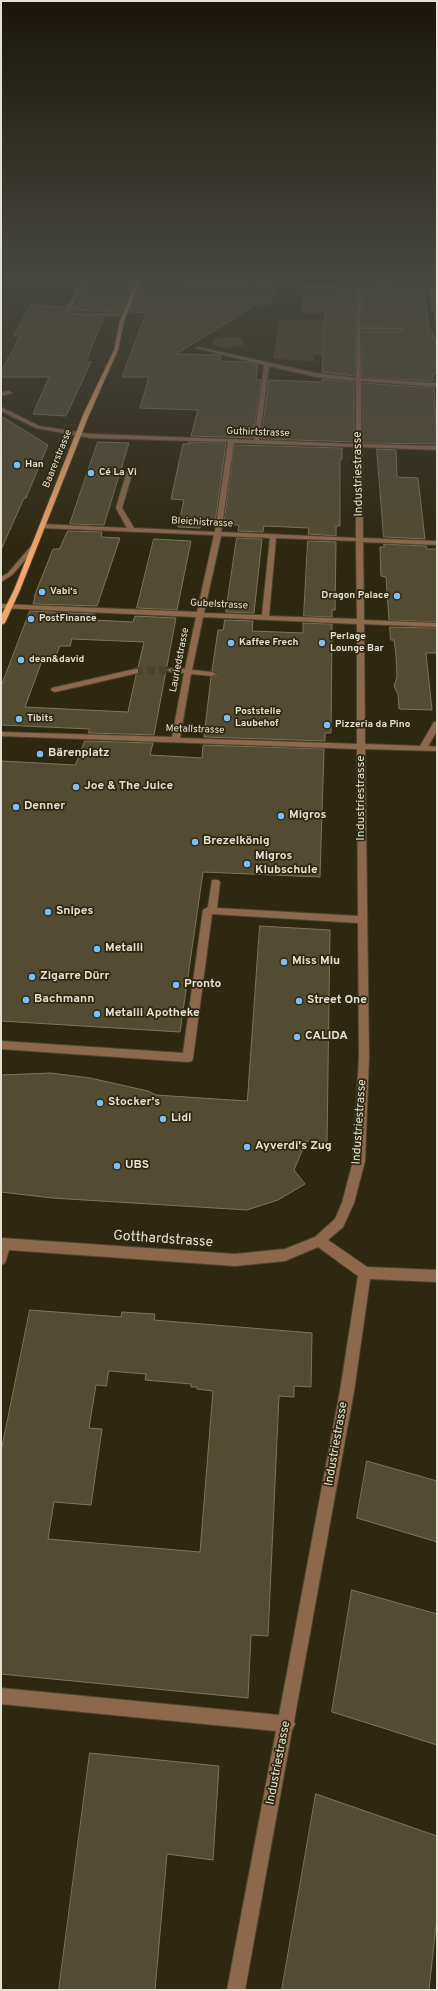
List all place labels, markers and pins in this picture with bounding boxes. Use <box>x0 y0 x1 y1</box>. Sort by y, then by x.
place label: Han <box>25 459 44 471</box>
marker: Han <box>12 460 22 470</box>
place label: Cé La Vi <box>99 467 137 479</box>
marker: Cé La Vi <box>86 468 96 478</box>
place label: Vabi‘s <box>50 586 77 598</box>
marker: Vabi‘s <box>37 587 47 597</box>
place label: Dragon Palace <box>321 590 389 602</box>
marker: Dragon Palace <box>392 591 402 601</box>
place label: PostFinance <box>39 613 97 625</box>
marker: PostFinance <box>26 614 36 624</box>
place label: Perlage Lounge Bar <box>330 631 384 654</box>
place label: Kaffee Frech <box>239 637 299 649</box>
marker: Kaffee Frech <box>226 638 236 648</box>
marker: Perlage Lounge Bar <box>317 638 327 648</box>
place label: dean&david <box>29 654 84 666</box>
marker: dean&david <box>16 655 26 665</box>
place label: Poststelle Laubehof <box>235 706 281 730</box>
place label: Tibits <box>27 713 53 725</box>
marker: Poststelle Laubehof <box>222 713 232 723</box>
marker: Tibits <box>14 714 24 724</box>
place label: Pizzeria da Pino <box>335 719 410 731</box>
marker: Pizzeria da Pino <box>322 720 332 730</box>
place label: Bärenplatz <box>48 747 110 761</box>
marker: Bärenplatz <box>35 749 45 759</box>
place label: Joe & The Juice <box>84 780 173 794</box>
marker: Joe & The Juice <box>71 782 81 792</box>
place label: Denner <box>24 800 65 814</box>
marker: Denner <box>11 802 21 812</box>
place label: Migros <box>289 809 326 823</box>
marker: Migros <box>276 811 286 821</box>
place label: Brezelkönig <box>203 835 270 849</box>
marker: Brezelkönig <box>190 837 200 847</box>
place label: Migros Klubschule <box>255 850 318 878</box>
marker: Migros Klubschule <box>242 859 252 869</box>
place label: Snipes <box>56 905 93 919</box>
marker: Snipes <box>43 907 53 917</box>
place label: Metalli <box>105 942 143 956</box>
marker: Metalli <box>92 944 102 954</box>
place label: Miss Miu <box>292 955 340 969</box>
marker: Miss Miu <box>279 957 289 967</box>
place label: Zigarre Dürr <box>40 970 109 984</box>
marker: Zigarre Dürr <box>27 972 37 982</box>
place label: Pronto <box>184 978 221 992</box>
marker: Pronto <box>171 980 181 990</box>
place label: Bachmann <box>34 993 94 1007</box>
place label: Street One <box>307 994 367 1008</box>
marker: Bachmann <box>21 995 31 1005</box>
marker: Street One <box>294 996 304 1006</box>
place label: Metalli Apotheke <box>105 1007 200 1021</box>
marker: Metalli Apotheke <box>92 1009 102 1019</box>
place label: CALIDA <box>305 1030 348 1044</box>
marker: CALIDA <box>292 1032 302 1042</box>
place label: Stocker's <box>108 1096 160 1110</box>
marker: Stocker's <box>95 1098 105 1108</box>
place label: Lidl <box>171 1112 192 1126</box>
marker: Lidl <box>158 1114 168 1124</box>
place label: Ayverdi's Zug <box>255 1140 332 1154</box>
marker: Ayverdi's Zug <box>242 1142 252 1152</box>
place label: UBS <box>125 1159 149 1173</box>
marker: UBS <box>112 1161 122 1171</box>

